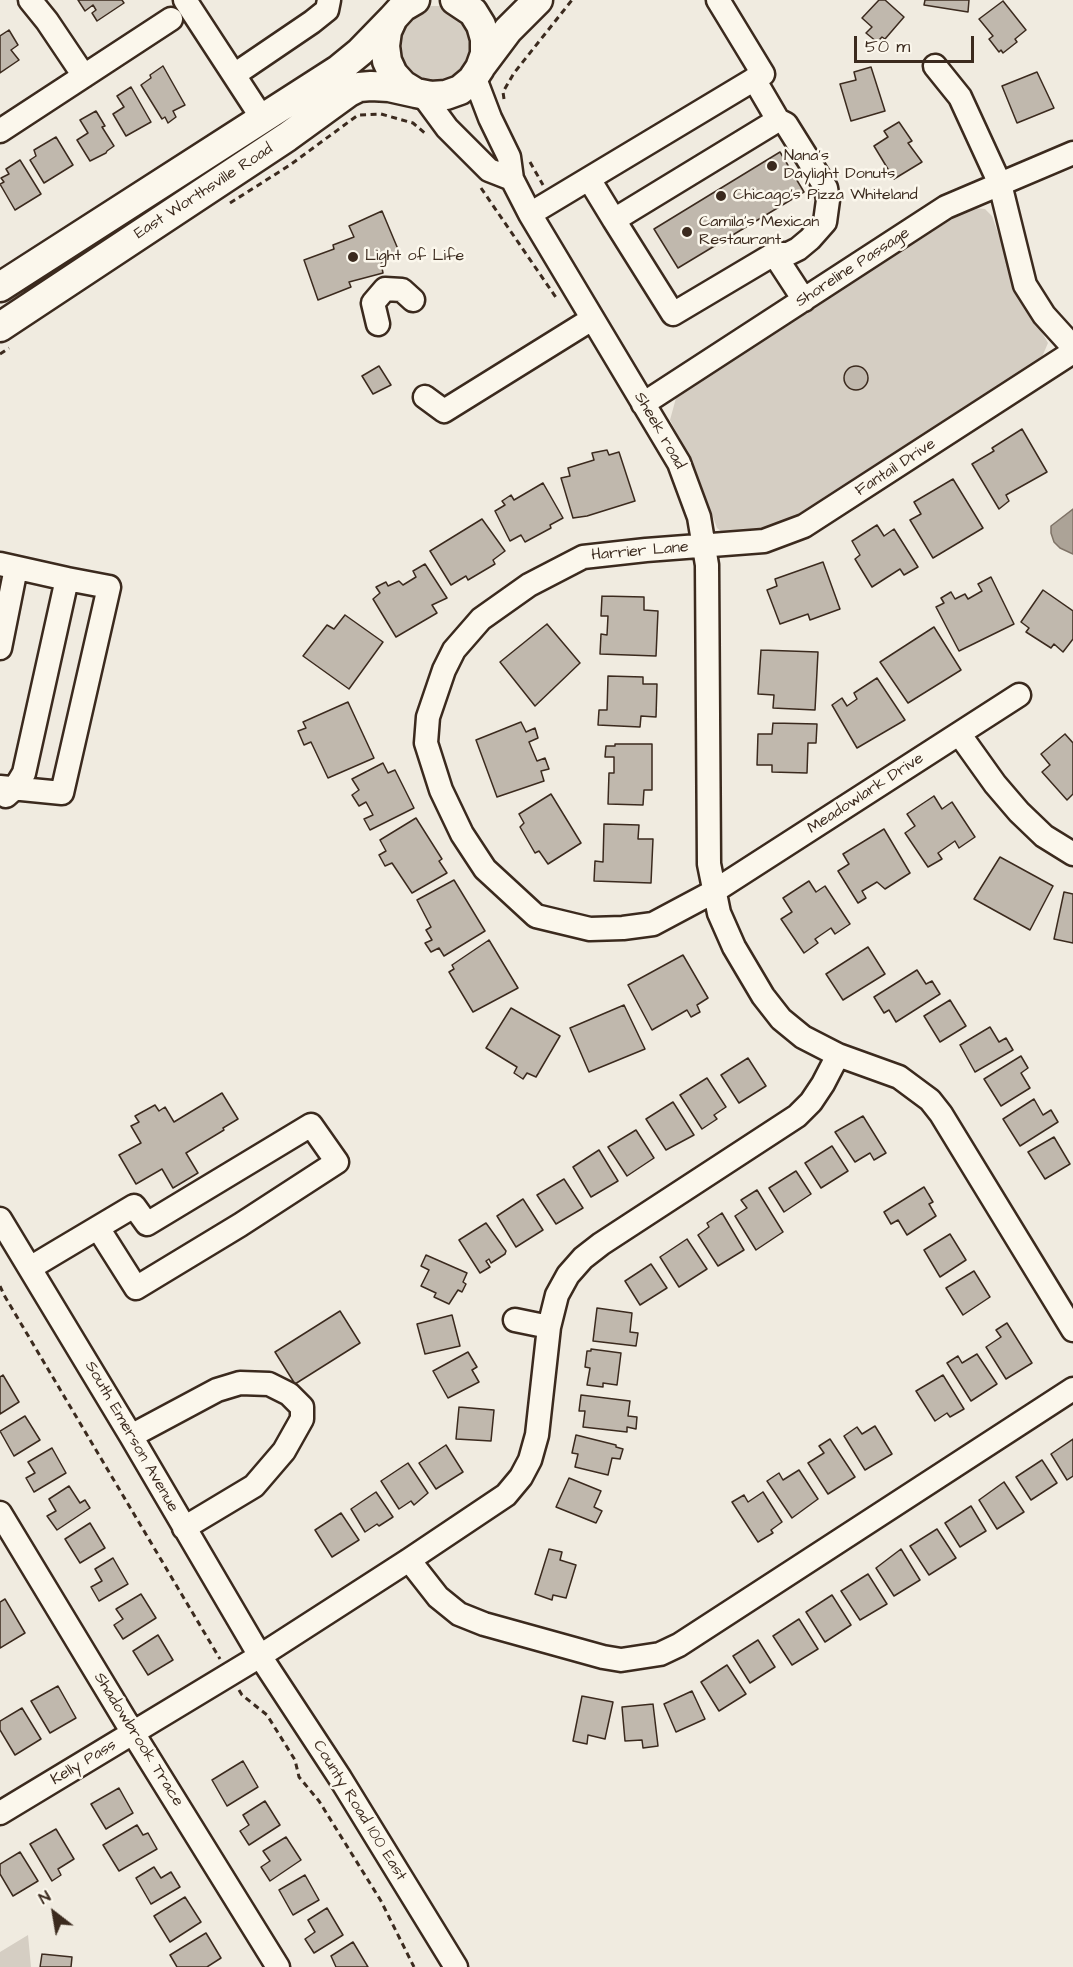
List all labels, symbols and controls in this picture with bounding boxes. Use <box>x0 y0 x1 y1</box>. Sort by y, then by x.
scale bar <box>857 24 977 62</box>
text: 50 m <box>865 34 910 59</box>
street label: East Worthsville Road <box>131 140 277 244</box>
place label: Nana's Daylight Donuts <box>784 147 895 185</box>
marker: Nana's Daylight Donuts <box>765 159 779 173</box>
place label: Chicago's Pizza Whiteland <box>733 186 918 206</box>
marker: Chicago's Pizza Whiteland <box>714 189 728 203</box>
place label: Camila's Mexican Restaurant <box>699 213 819 251</box>
street label: Shoreline Passage <box>792 224 914 312</box>
marker: Camila's Mexican Restaurant <box>680 225 694 239</box>
place label: Light of Life <box>365 247 464 267</box>
marker: Light of Life <box>346 250 360 264</box>
street label: Sheek road <box>629 389 689 473</box>
street label: Fantail Drive <box>852 435 940 501</box>
street label: Harrier Lane <box>591 538 689 566</box>
street label: Meadowlark Drive <box>804 749 928 839</box>
street label: South Emerson Avenue <box>80 1358 182 1516</box>
street label: Shadowbrook Trace <box>89 1670 187 1810</box>
street label: Kelly Pass <box>48 1736 120 1790</box>
street label: County Road 100 East <box>308 1737 410 1885</box>
north arrow <box>24 1883 84 1943</box>
text: N <box>35 1886 55 1910</box>

